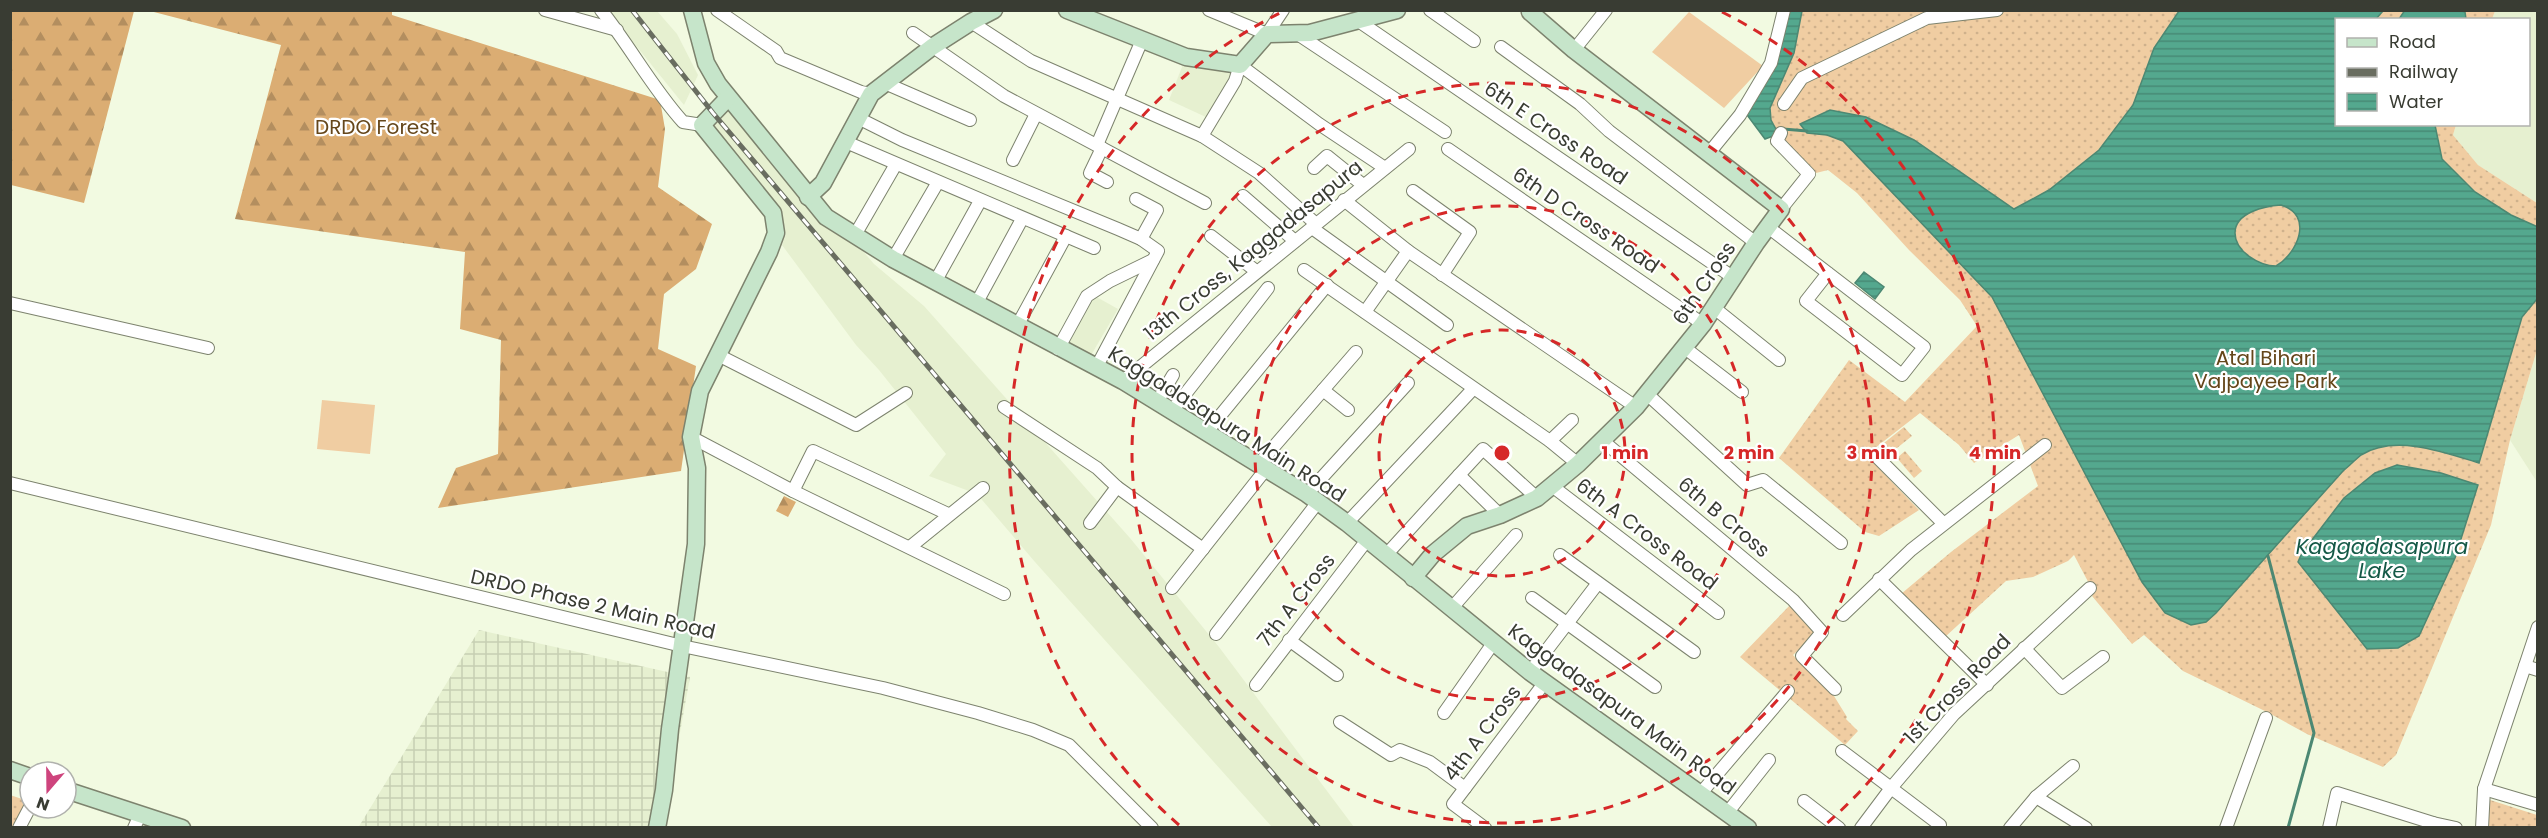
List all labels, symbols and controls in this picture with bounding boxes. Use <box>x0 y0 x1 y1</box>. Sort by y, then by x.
legend <box>2335 18 2530 126</box>
text: Road <box>2389 29 2436 54</box>
text: Railway <box>2389 59 2458 84</box>
street label: 6th E Cross Road <box>1479 75 1633 191</box>
text: Water <box>2389 89 2443 114</box>
park label: DRDO Forest <box>315 113 437 141</box>
street label: 13th Cross, Kaggadasapura <box>1138 153 1368 347</box>
street label: 6th D Cross Road <box>1507 160 1665 280</box>
street label: 6th Cross <box>1666 236 1742 330</box>
street label: Kaggadasapura Main Road <box>1103 339 1351 509</box>
park label: Atal Bihari Vajpayee Park <box>2194 344 2338 395</box>
text: 1 min <box>1601 440 1649 465</box>
text: 2 min <box>1724 440 1774 465</box>
text: 3 min <box>1846 440 1898 465</box>
text: 4 min <box>1969 440 2021 465</box>
centre of rings <box>1492 443 1512 463</box>
street label: 6th B Cross <box>1672 470 1776 564</box>
street label: 6th A Cross Road <box>1570 471 1724 597</box>
water label: Kaggadasapura Lake <box>2296 532 2468 585</box>
street label: 7th A Cross <box>1251 547 1341 653</box>
street label: DRDO Phase 2 Main Road <box>468 562 718 646</box>
street label: Kaggadasapura Main Road <box>1502 617 1742 801</box>
street label: 1st Cross Road <box>1897 628 2017 750</box>
street label: 4th A Cross <box>1437 679 1527 787</box>
north arrow <box>18 760 78 820</box>
text: N <box>33 791 53 816</box>

